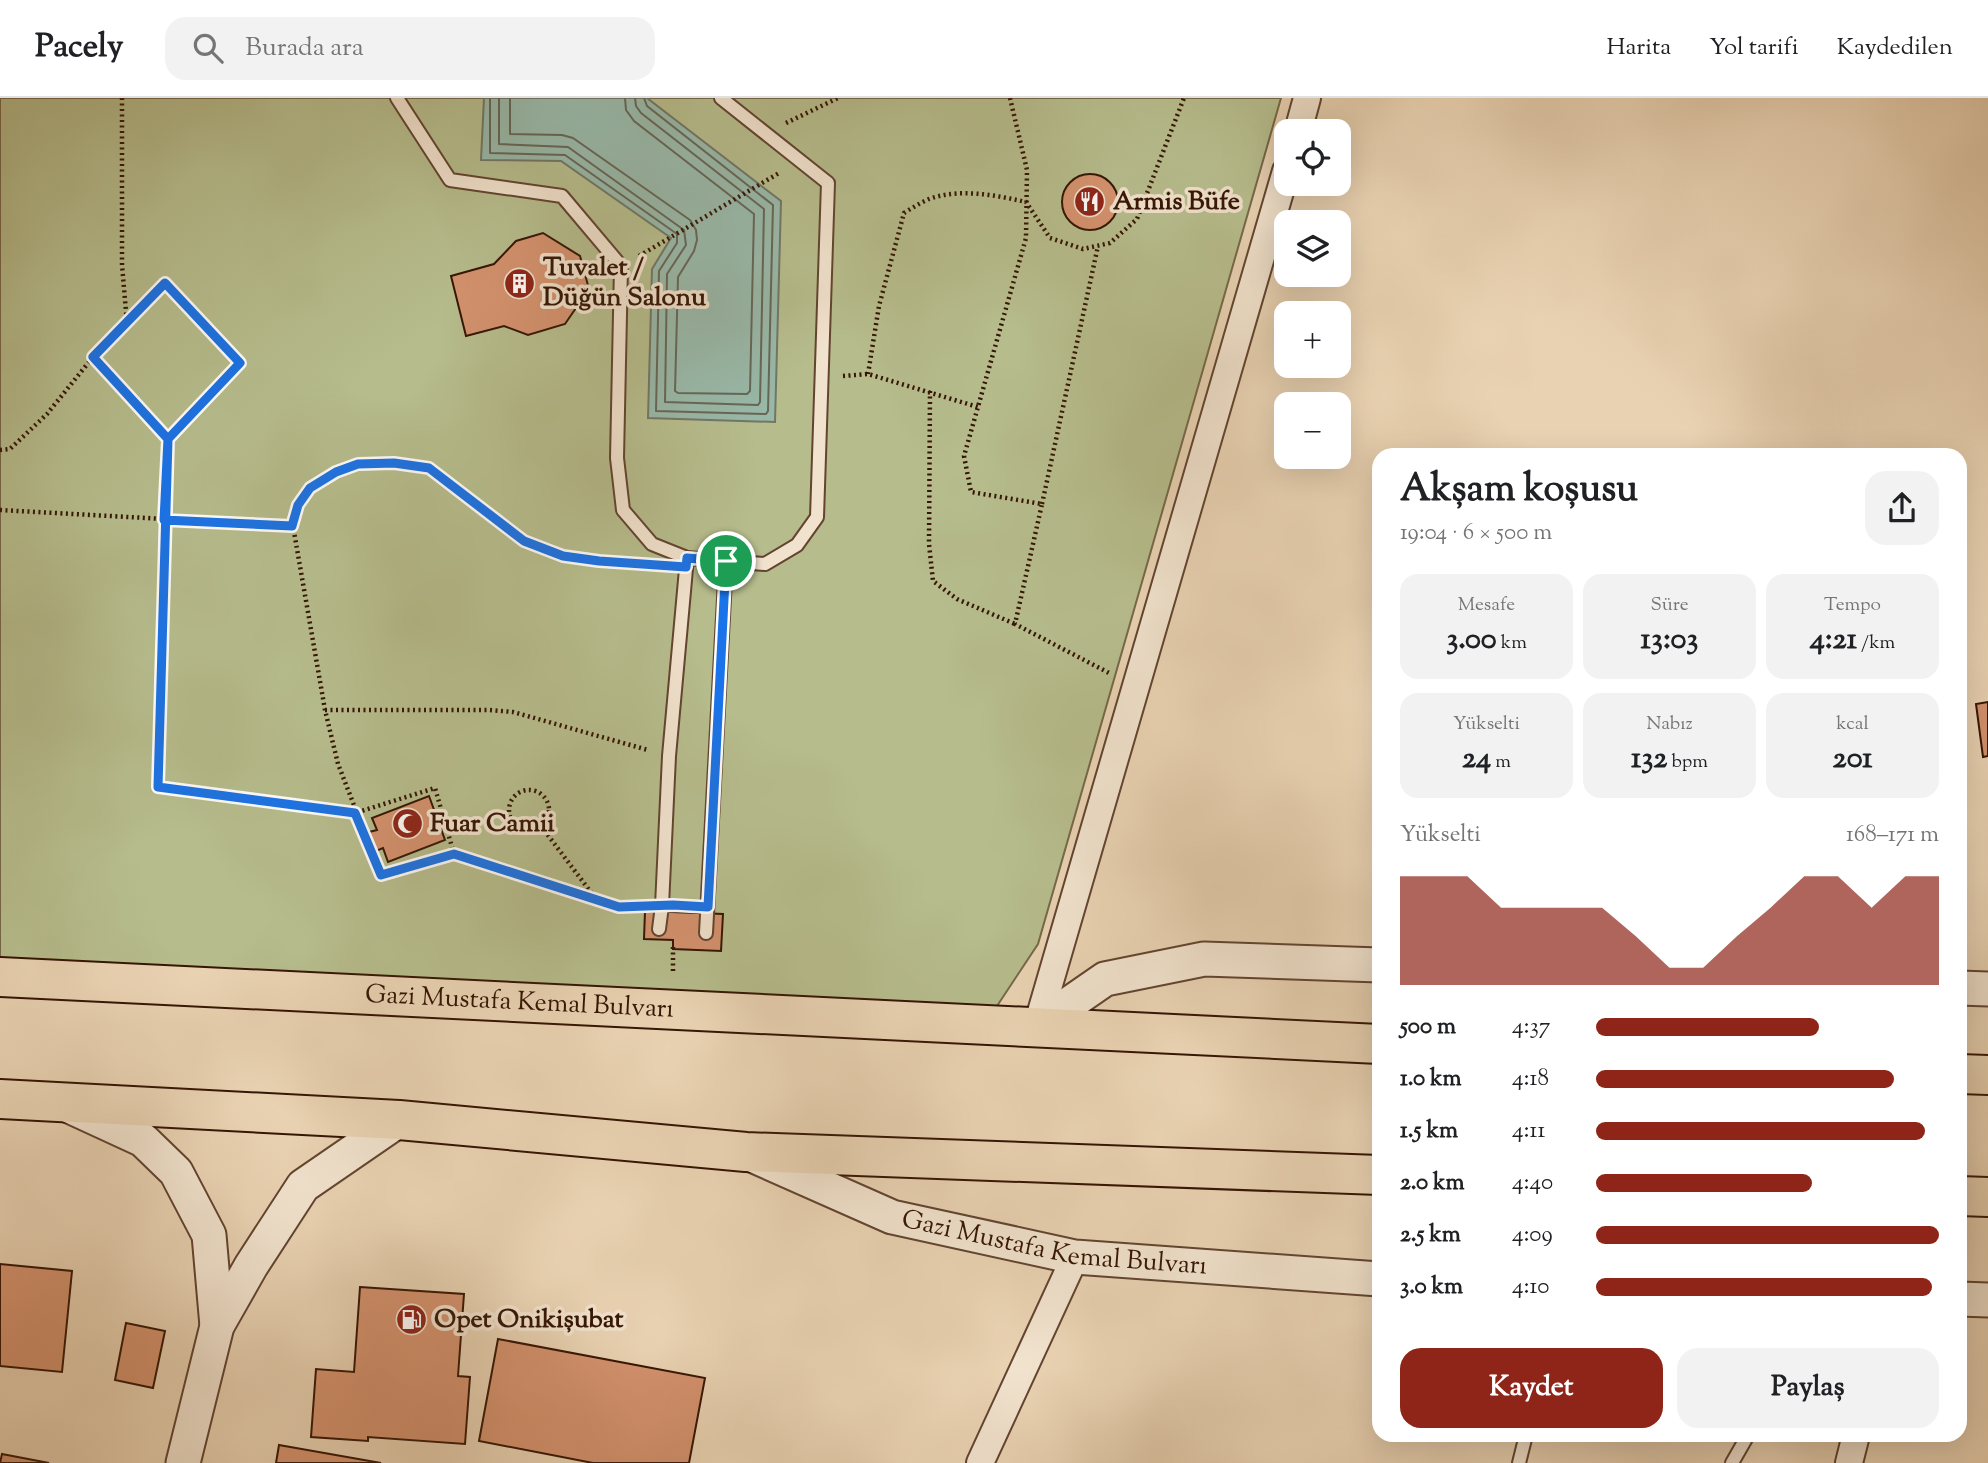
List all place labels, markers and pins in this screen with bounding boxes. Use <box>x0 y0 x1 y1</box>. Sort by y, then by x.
place label: Armis Büfe <box>1113 184 1240 221</box>
restaurant icon: Armis Büfe <box>1073 185 1107 219</box>
place label: Tuvalet / Düğün Salonu <box>543 250 706 317</box>
building icon: Tuvalet / Düğün Salonu <box>503 266 537 300</box>
pin <box>696 531 756 591</box>
place label: Fuar Camii <box>430 806 555 843</box>
mosque icon: Fuar Camii <box>390 807 424 841</box>
place label: Opet Onikişubat <box>434 1302 623 1339</box>
fuel station icon: Opet Onikişubat <box>394 1303 428 1337</box>

